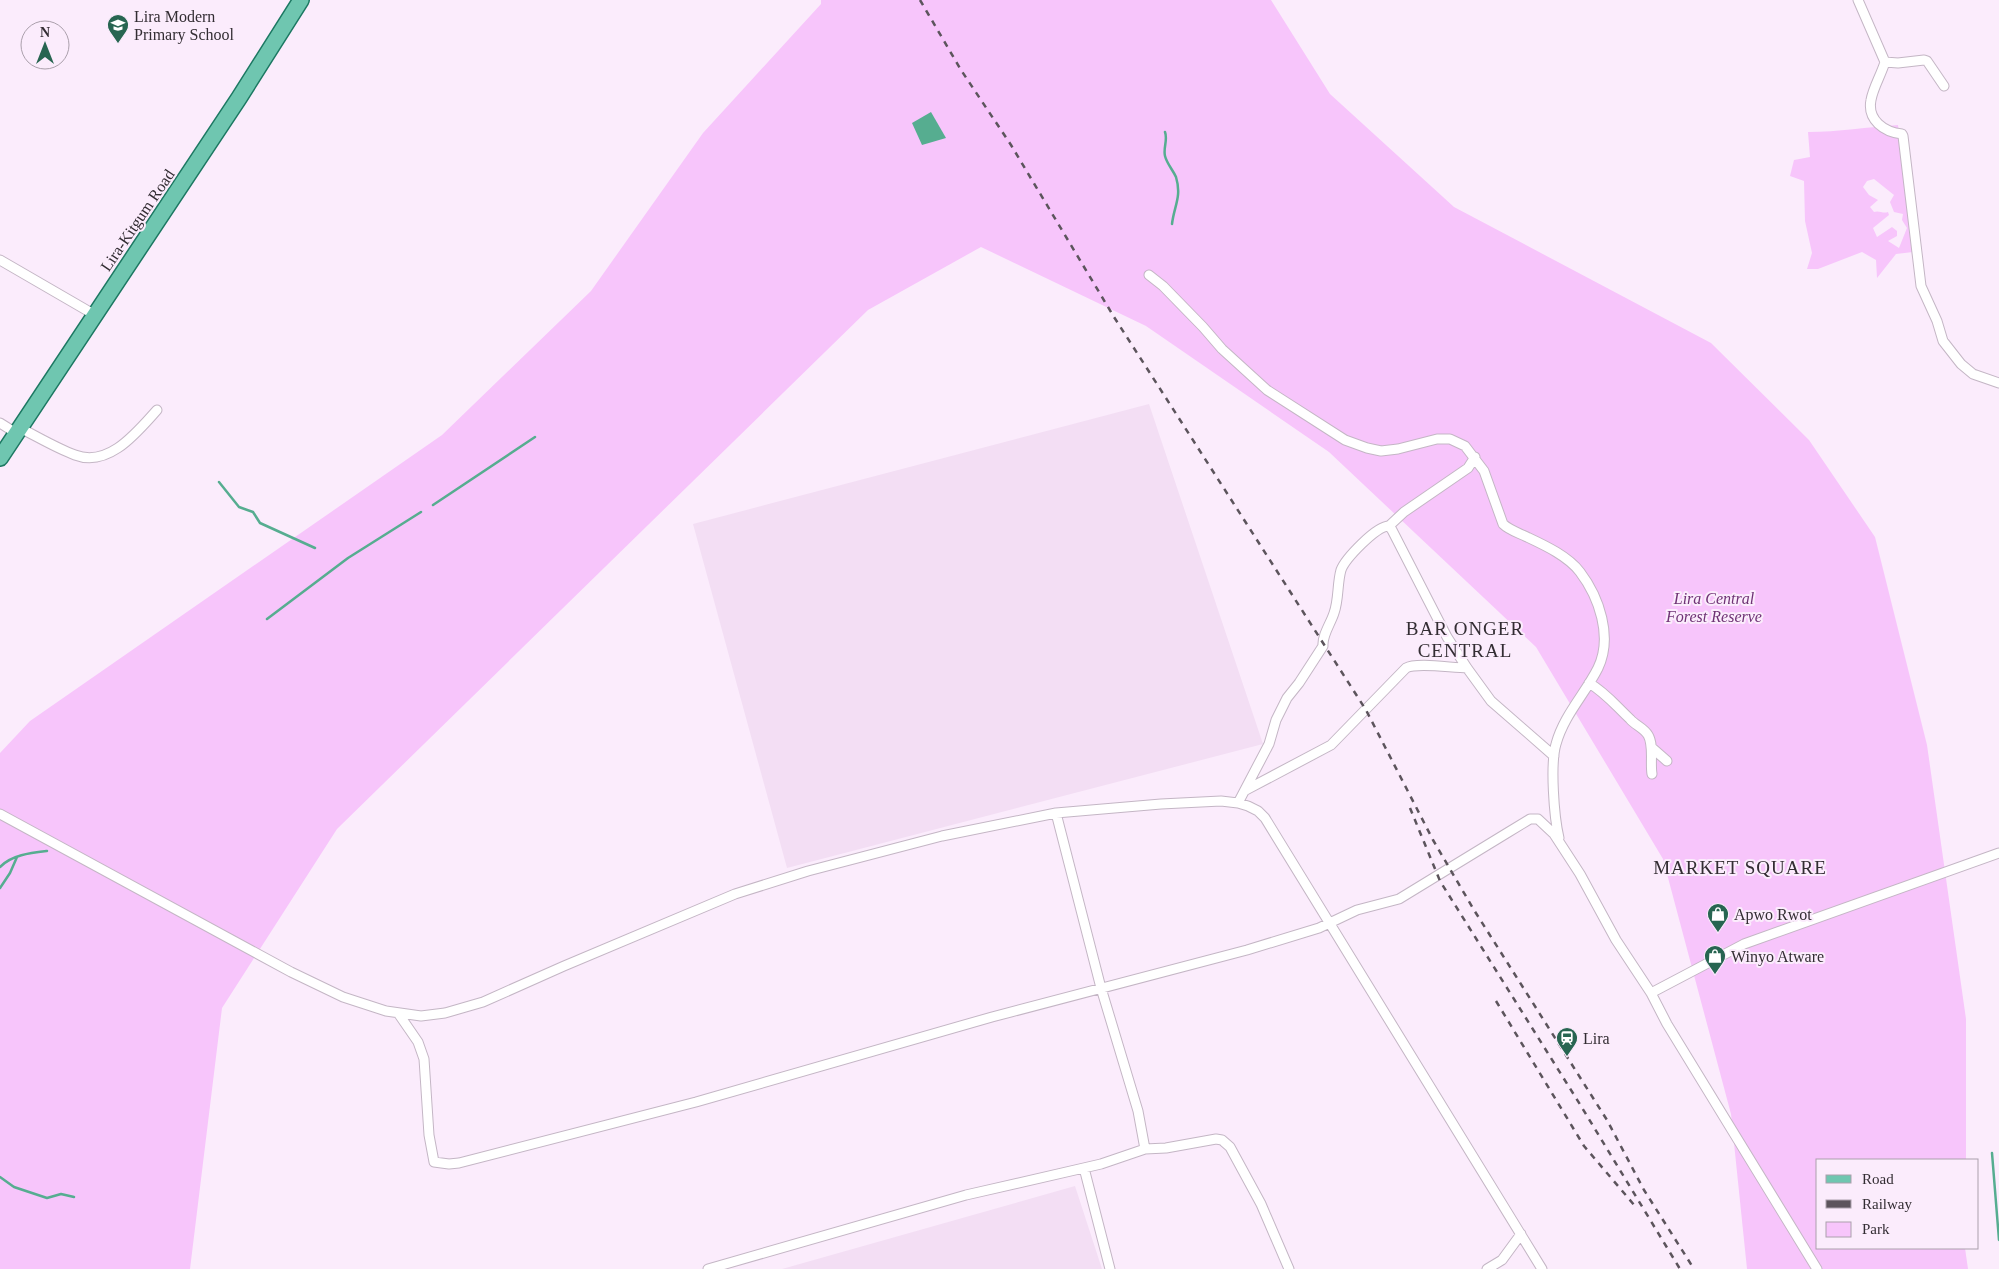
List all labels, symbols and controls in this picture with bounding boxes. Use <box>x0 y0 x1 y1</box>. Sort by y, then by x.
place label: Lira Modern Primary School <box>134 8 235 44</box>
school or university icon: Lira Modern Primary School <box>106 13 130 44</box>
north arrow <box>20 20 70 70</box>
text: N <box>40 25 50 40</box>
street label: Lira-Kitgum Road <box>97 166 178 275</box>
park label: Lira Central Forest Reserve <box>1665 590 1762 625</box>
district label: BAR ONGER CENTRAL <box>1406 618 1524 661</box>
district label: MARKET SQUARE <box>1653 857 1827 878</box>
shop icon: Apwo Rwot <box>1706 902 1730 933</box>
place label: Apwo Rwot <box>1734 906 1812 924</box>
shop icon: Winyo Atware <box>1703 944 1727 975</box>
place label: Winyo Atware <box>1731 948 1824 966</box>
station icon: Lira <box>1555 1026 1579 1057</box>
place label: Lira <box>1583 1030 1610 1047</box>
legend <box>1816 1159 1979 1249</box>
text: Road <box>1862 1171 1894 1187</box>
text: Railway <box>1862 1196 1912 1212</box>
text: Park <box>1862 1221 1890 1237</box>

